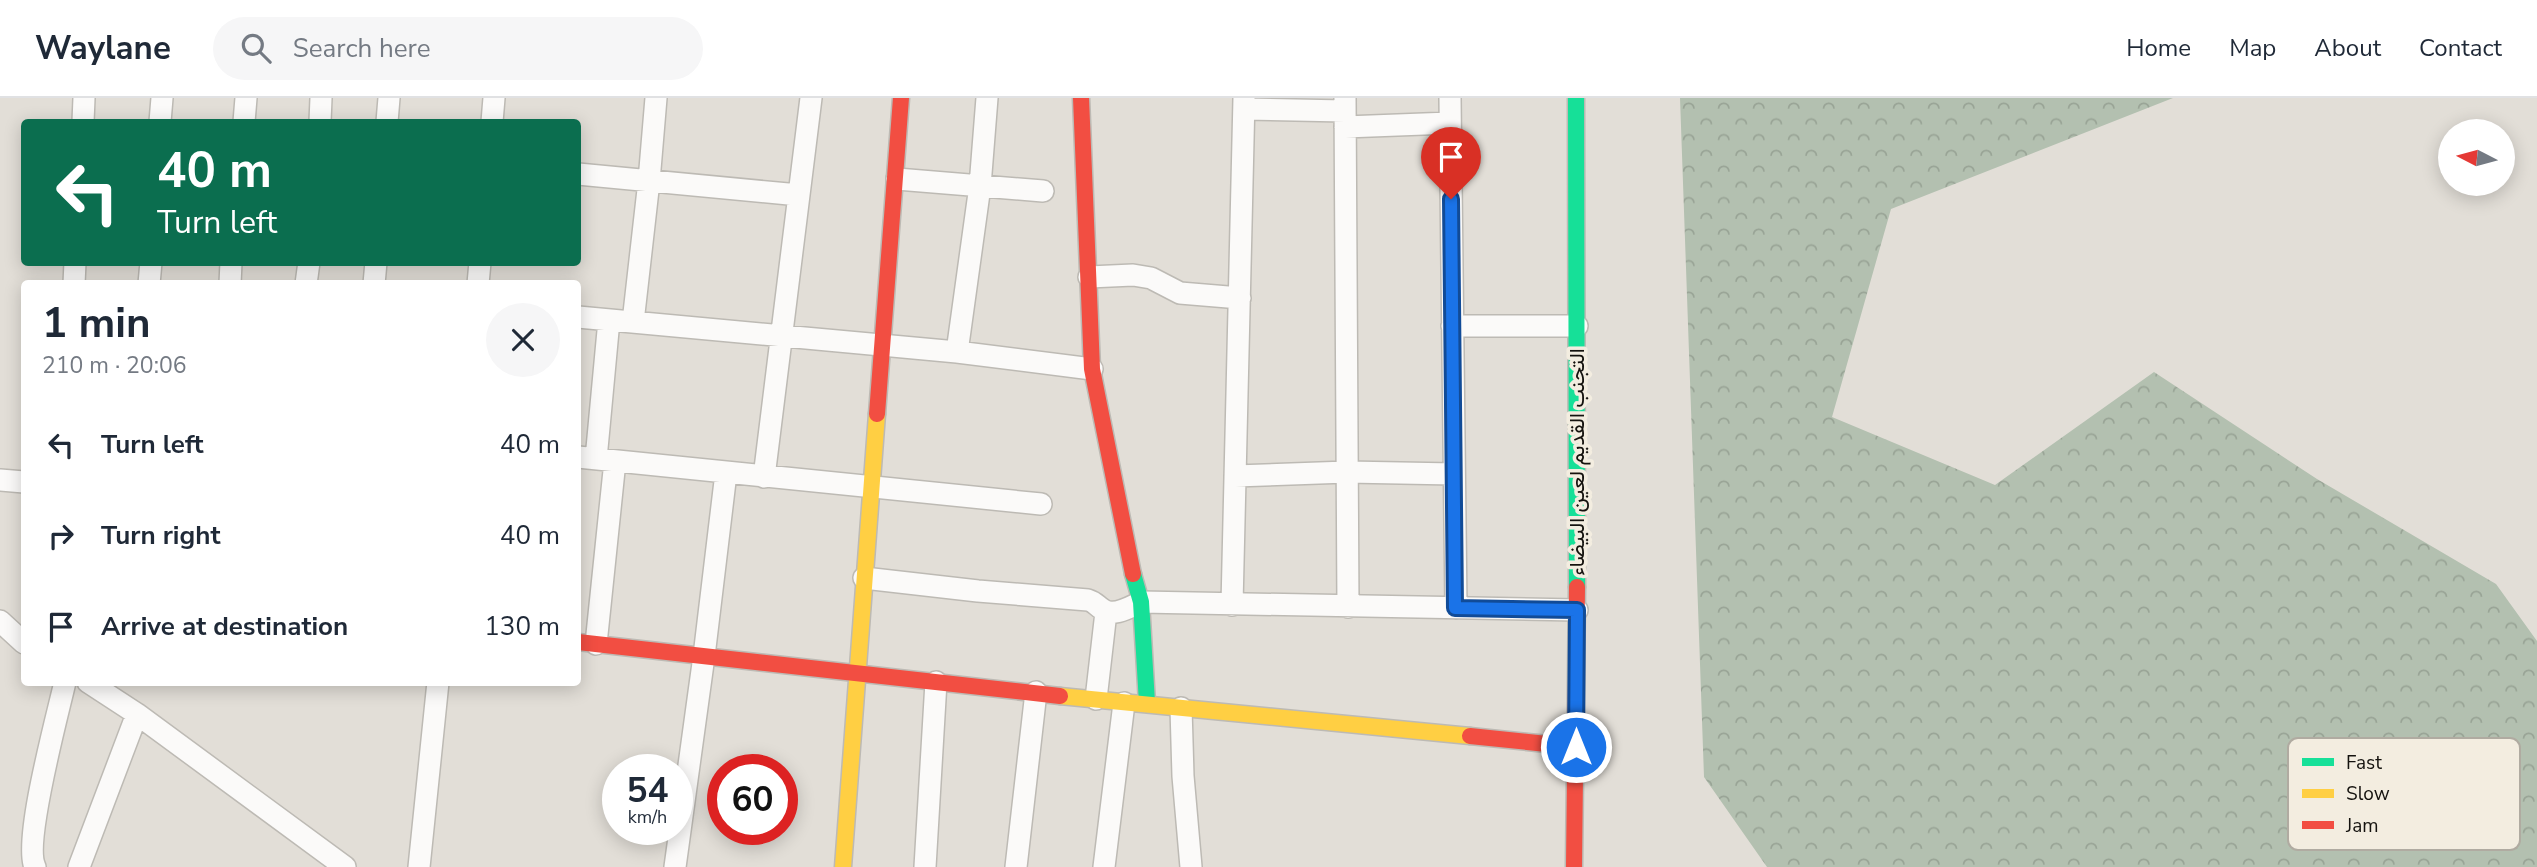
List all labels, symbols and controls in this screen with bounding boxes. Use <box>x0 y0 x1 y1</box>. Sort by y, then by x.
search box <box>213 17 703 80</box>
text: Waylane <box>35 26 171 71</box>
icon: search <box>237 29 275 67</box>
text: Search here <box>293 31 431 66</box>
text: Home <box>2126 32 2191 64</box>
text: Map <box>2229 32 2276 64</box>
text: About <box>2314 32 2381 64</box>
text: Contact <box>2419 32 2502 64</box>
north arrow <box>2438 119 2515 196</box>
map controls <box>2438 119 2515 196</box>
pin <box>1421 127 1481 199</box>
text: 40 m <box>157 137 272 204</box>
icon: arrive <box>1432 138 1470 176</box>
icon: left <box>42 147 133 238</box>
text: Turn left <box>157 201 277 244</box>
text: 1 min <box>42 295 151 352</box>
button: close <box>486 303 560 377</box>
street label: التجنب القديم لعين البيضاء <box>1563 348 1591 576</box>
text: 210 m · 20:06 <box>42 350 187 381</box>
icon: left <box>42 426 80 464</box>
text: Turn left <box>101 427 204 462</box>
text: 40 m <box>500 427 560 462</box>
icon: right <box>42 517 80 555</box>
text: Turn right <box>101 518 220 553</box>
text: 40 m <box>500 518 560 553</box>
icon: arrive <box>42 608 80 646</box>
text: Arrive at destination <box>101 609 348 644</box>
text: 130 m <box>484 609 560 644</box>
position arrow <box>1539 710 1613 784</box>
legend <box>2288 738 2520 850</box>
text: Fast <box>2346 750 2382 776</box>
speed limit sign: 60 <box>707 754 798 845</box>
text: 54 <box>626 767 669 814</box>
text: Slow <box>2346 781 2390 807</box>
text: km/h <box>628 805 667 829</box>
text: Jam <box>2345 813 2379 839</box>

